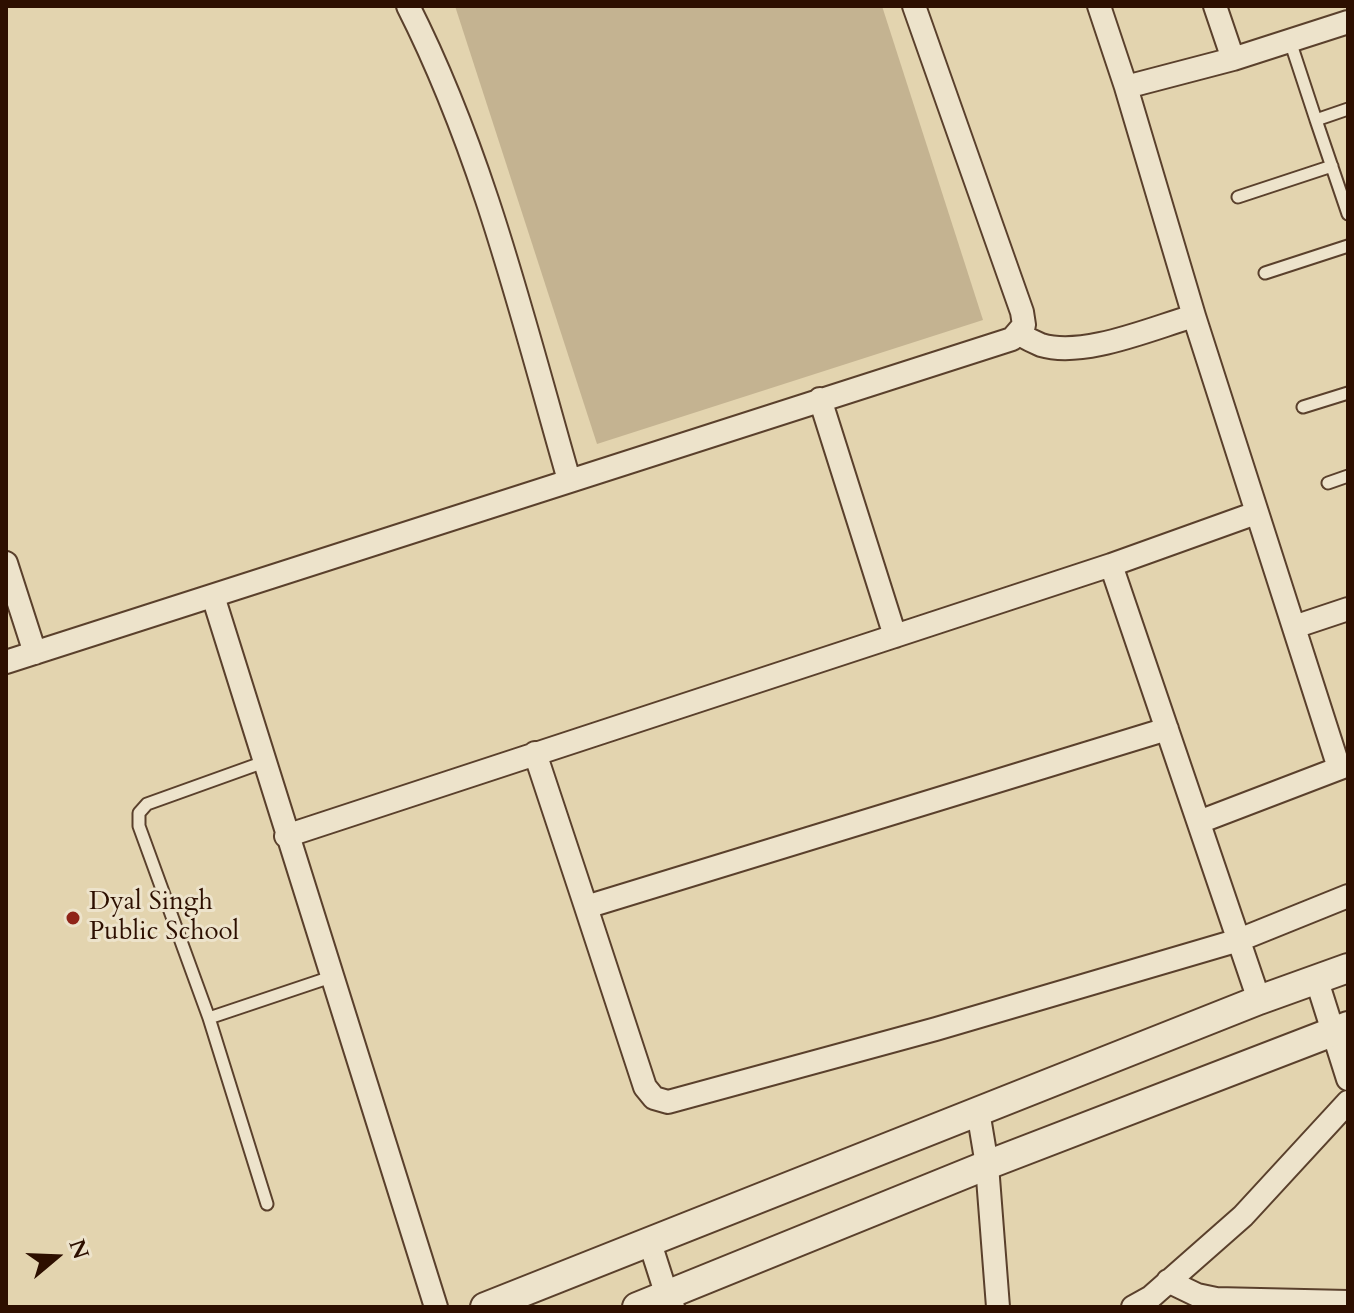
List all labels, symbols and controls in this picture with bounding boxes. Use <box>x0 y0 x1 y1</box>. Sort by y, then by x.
place label: Dyal Singh Public School <box>89 887 239 948</box>
marker: Dyal Singh Public School <box>64 909 82 927</box>
north arrow <box>16 1217 96 1297</box>
text: N <box>61 1235 96 1263</box>

